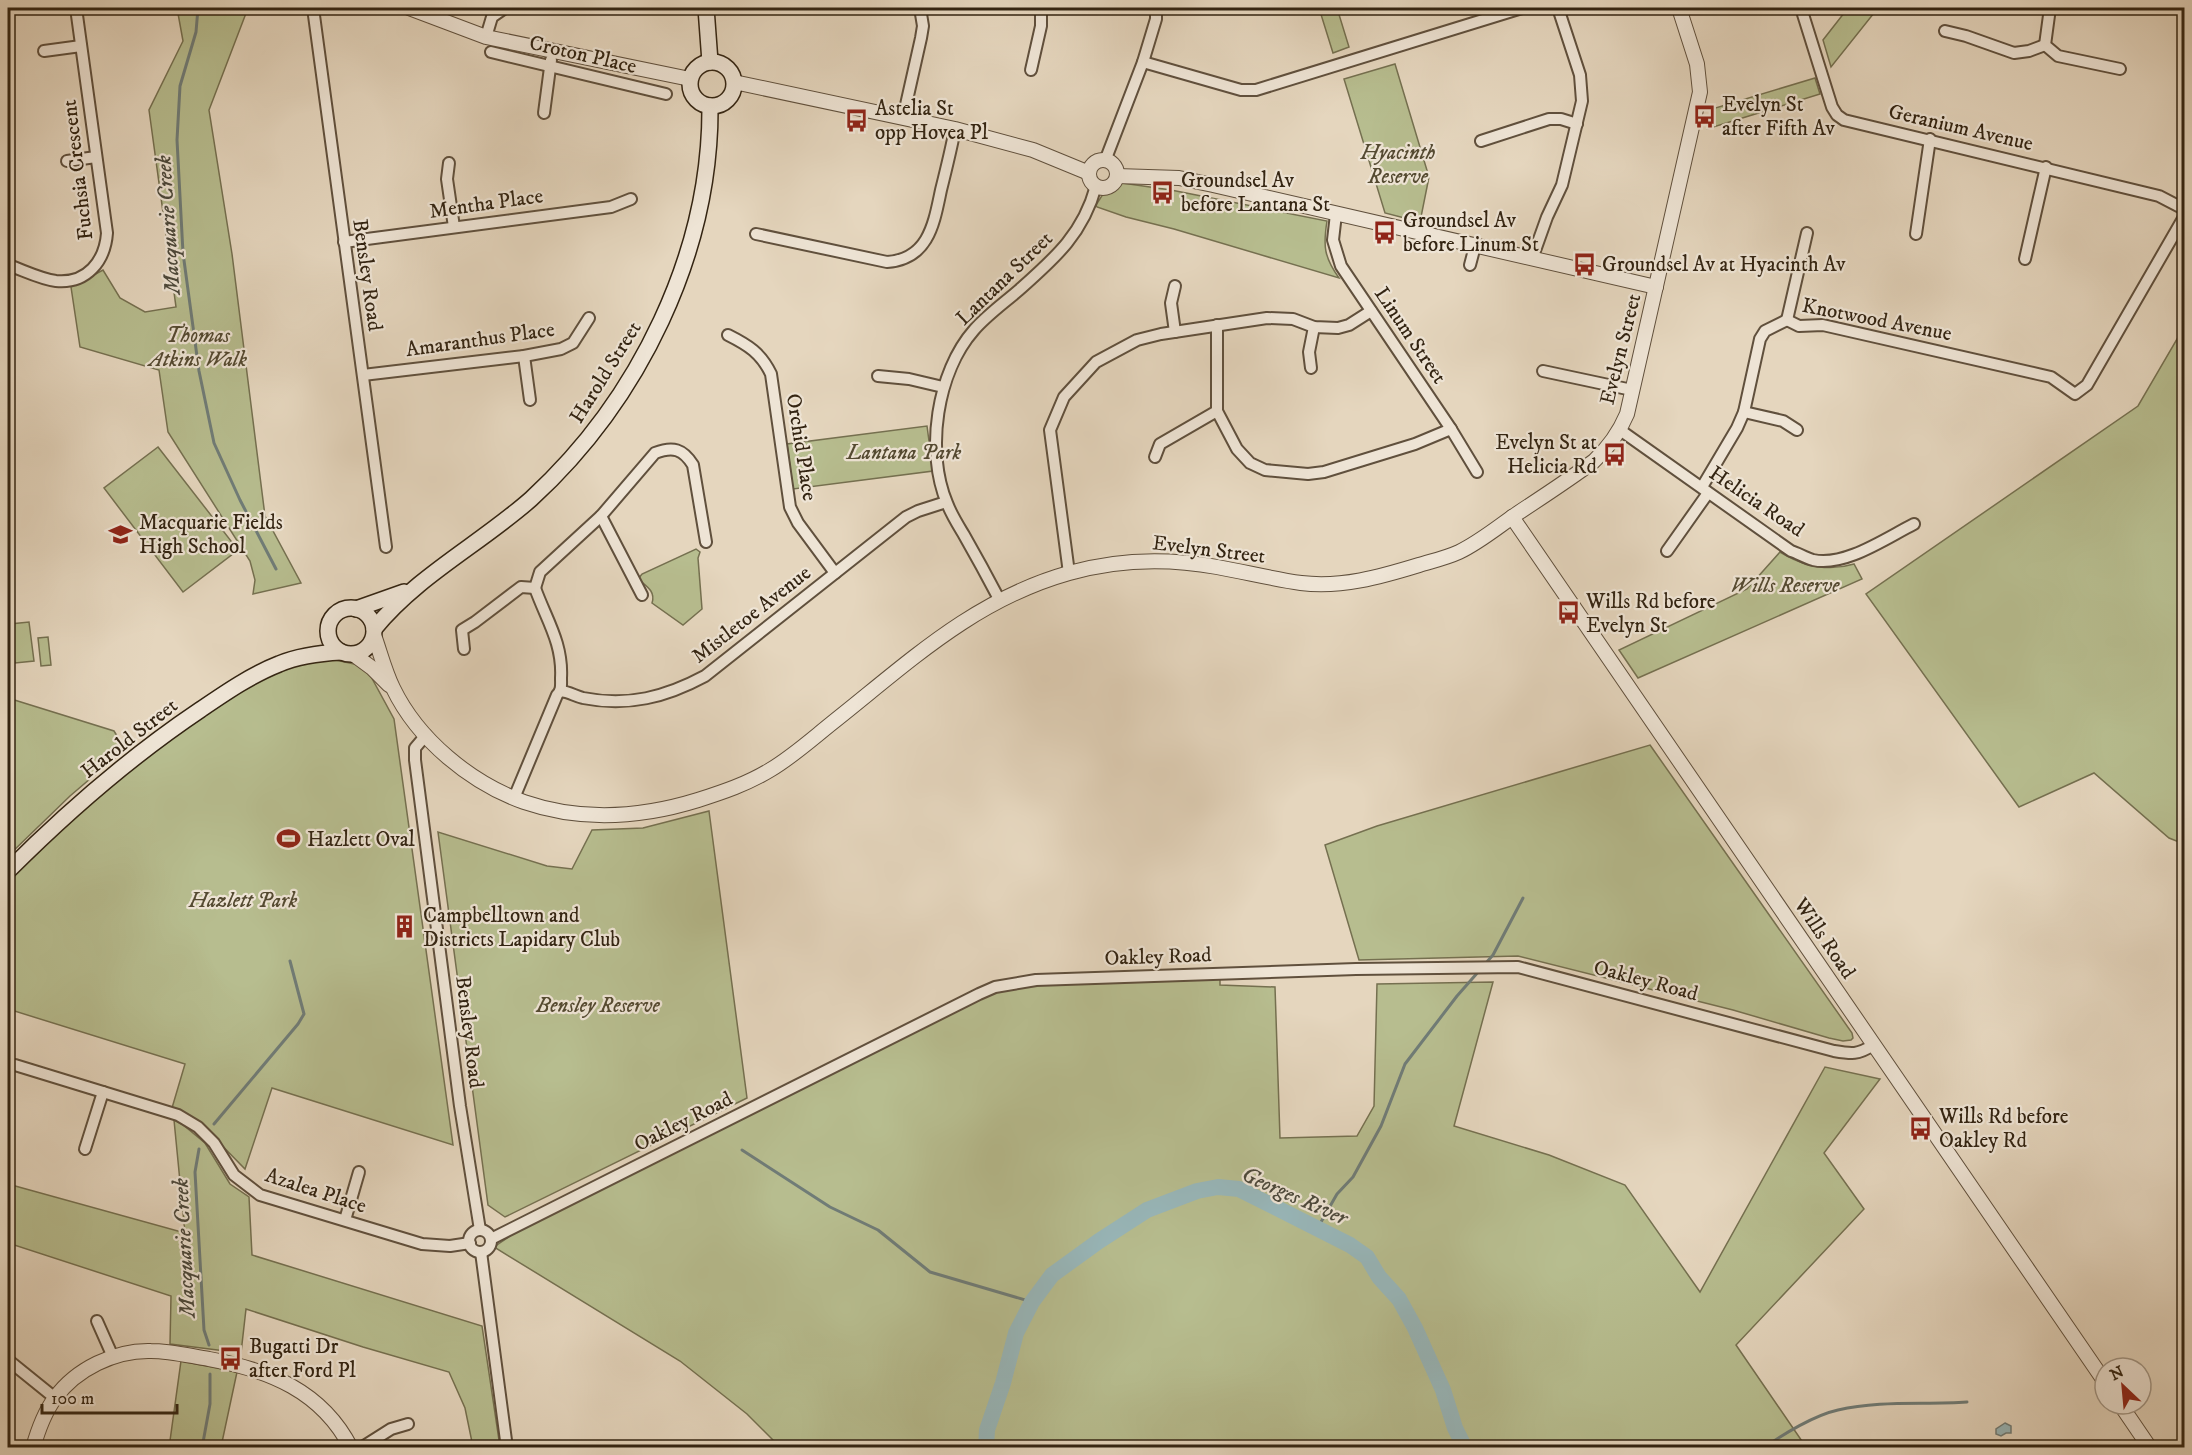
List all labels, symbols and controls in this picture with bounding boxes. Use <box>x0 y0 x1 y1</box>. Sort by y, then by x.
street label: Croton Place <box>527 30 639 80</box>
place label: Evelyn St after Fifth Av <box>1722 92 1836 142</box>
place label: Astelia St opp Hovea Pl <box>875 96 989 146</box>
street label: Fuchsia Crescent <box>56 98 99 241</box>
street label: Geranium Avenue <box>1886 99 2036 157</box>
bus stop icon: Evelyn St after Fifth Av <box>1691 103 1717 129</box>
bus stop icon: Astelia St opp Hovea Pl <box>844 107 870 133</box>
park label: Hyacinth Reserve <box>1360 140 1435 190</box>
water label: Macquarie Creek <box>150 154 188 297</box>
place label: Groundsel Av before Lantana St <box>1181 168 1330 218</box>
bus stop icon: Groundsel Av before Lantana St <box>1150 179 1176 205</box>
street label: Mentha Place <box>428 183 545 225</box>
place label: Groundsel Av before Linum St <box>1403 208 1539 258</box>
street label: Bensley Road <box>346 217 388 333</box>
bus stop icon: Groundsel Av before Linum St <box>1372 219 1398 245</box>
street label: Lantana Street <box>951 226 1059 331</box>
bus stop icon: Groundsel Av at Hyacinth Av <box>1571 251 1597 277</box>
place label: Groundsel Av at Hyacinth Av <box>1602 252 1846 278</box>
street label: Linum Street <box>1368 282 1452 389</box>
street label: Evelyn Street <box>1595 291 1647 407</box>
street label: Knotwood Avenue <box>1800 293 1954 347</box>
street label: Harold Street <box>564 316 648 428</box>
street label: Amaranthus Place <box>404 317 557 363</box>
park label: Thomas Atkins Walk <box>147 323 247 373</box>
street label: Orchid Place <box>780 392 822 503</box>
place label: Evelyn St at Helicia Rd <box>1495 430 1598 480</box>
park label: Lantana Park <box>846 440 961 466</box>
bus stop icon: Evelyn St at Helicia Rd <box>1602 441 1628 467</box>
street label: Helicia Road <box>1704 461 1809 543</box>
place label: Macquarie Fields High School <box>139 510 283 560</box>
school or university icon: Macquarie Fields High School <box>108 521 134 547</box>
street label: Evelyn Street <box>1151 530 1267 570</box>
street label: Mistletoe Avenue <box>687 560 817 669</box>
park label: Wills Reserve <box>1731 573 1840 599</box>
place label: Wills Rd before Evelyn St <box>1585 589 1716 639</box>
bus stop icon: Wills Rd before Evelyn St <box>1555 600 1581 626</box>
street label: Harold Street <box>76 693 183 785</box>
sports icon: Hazlett Oval <box>276 826 302 852</box>
place label: Hazlett Oval <box>307 827 416 853</box>
park label: Hazlett Park <box>188 888 298 914</box>
street label: Wills Road <box>1787 892 1861 984</box>
place label: Campbelltown and Districts Lapidary Club <box>423 903 620 953</box>
building icon: Campbelltown and Districts Lapidary Club <box>392 914 418 940</box>
street label: Oakley Road <box>1104 942 1213 972</box>
street label: Oakley Road <box>1591 955 1701 1008</box>
street label: Bensley Road <box>449 975 489 1090</box>
park label: Bensley Reserve <box>535 993 661 1019</box>
street label: Oakley Road <box>630 1086 738 1158</box>
place label: Wills Rd before Oakley Rd <box>1938 1104 2069 1154</box>
bus stop icon: Wills Rd before Oakley Rd <box>1908 1115 1934 1141</box>
water label: Georges River <box>1237 1161 1353 1233</box>
street label: Azalea Place <box>262 1162 370 1220</box>
water label: Macquarie Creek <box>167 1177 203 1320</box>
place label: Bugatti Dr after Ford Pl <box>249 1334 356 1384</box>
bus stop icon: Bugatti Dr after Ford Pl <box>218 1345 244 1371</box>
north arrow <box>2093 1356 2153 1416</box>
text: N <box>2107 1362 2127 1385</box>
scale bar <box>42 1377 177 1415</box>
text: 100 m <box>51 1388 94 1410</box>

